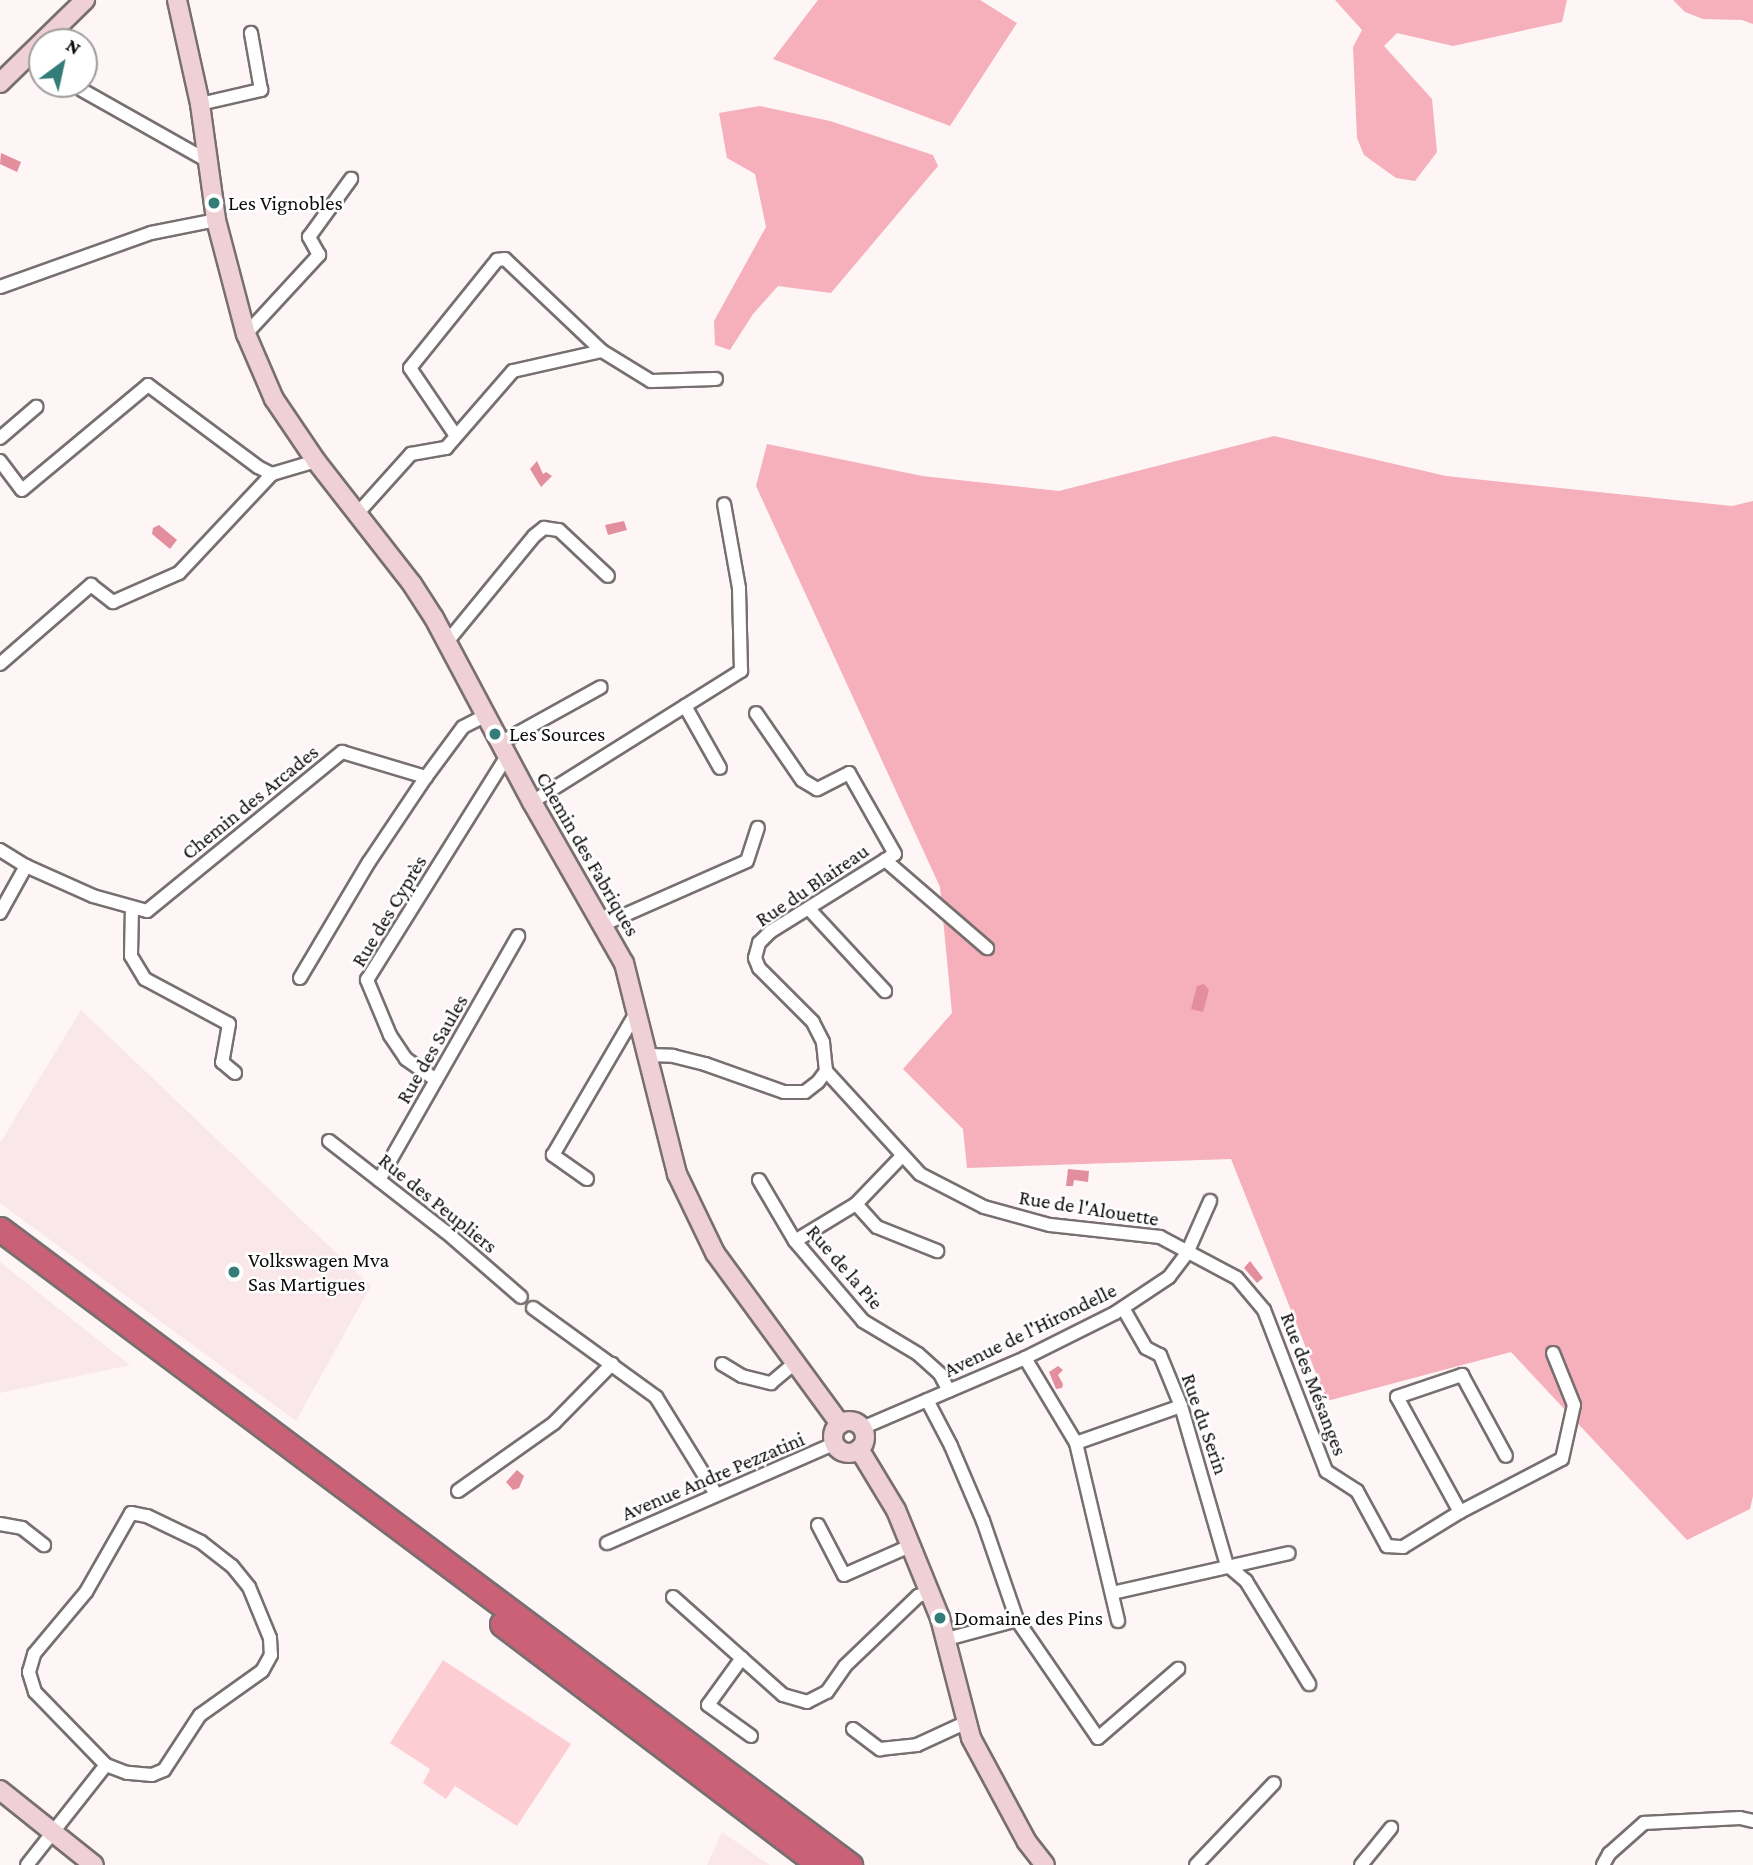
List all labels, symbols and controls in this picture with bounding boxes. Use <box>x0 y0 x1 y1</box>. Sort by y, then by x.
north arrow <box>28 28 98 98</box>
text: N <box>62 34 85 59</box>
place label: Les Vignobles <box>228 190 343 216</box>
marker: Les Vignobles <box>206 195 222 211</box>
place label: Les Sources <box>509 721 605 747</box>
marker: Les Sources <box>487 726 503 742</box>
street label: Chemin des Arcades <box>176 739 324 865</box>
street label: Chemin des Fabriques <box>531 767 645 941</box>
street label: Rue du Blaireau <box>751 838 873 932</box>
street label: Rue des Cyprès <box>346 851 432 971</box>
street label: Rue des Saules <box>391 990 473 1108</box>
street label: Rue des Peupliers <box>374 1147 502 1259</box>
street label: Rue de l'Alouette <box>1017 1184 1161 1232</box>
street label: Rue de la Pie <box>801 1219 889 1315</box>
place label: Volkswagen Mva Sas Martigues <box>248 1247 389 1297</box>
marker: Volkswagen Mva Sas Martigues <box>226 1264 242 1280</box>
street label: Avenue de l'Hirondelle <box>940 1277 1120 1383</box>
street label: Rue des Mésanges <box>1275 1309 1353 1459</box>
street label: Rue du Serin <box>1176 1370 1234 1478</box>
street label: Avenue Andre Pezzatini <box>618 1426 808 1526</box>
place label: Domaine des Pins <box>954 1605 1103 1631</box>
marker: Domaine des Pins <box>932 1610 948 1626</box>

